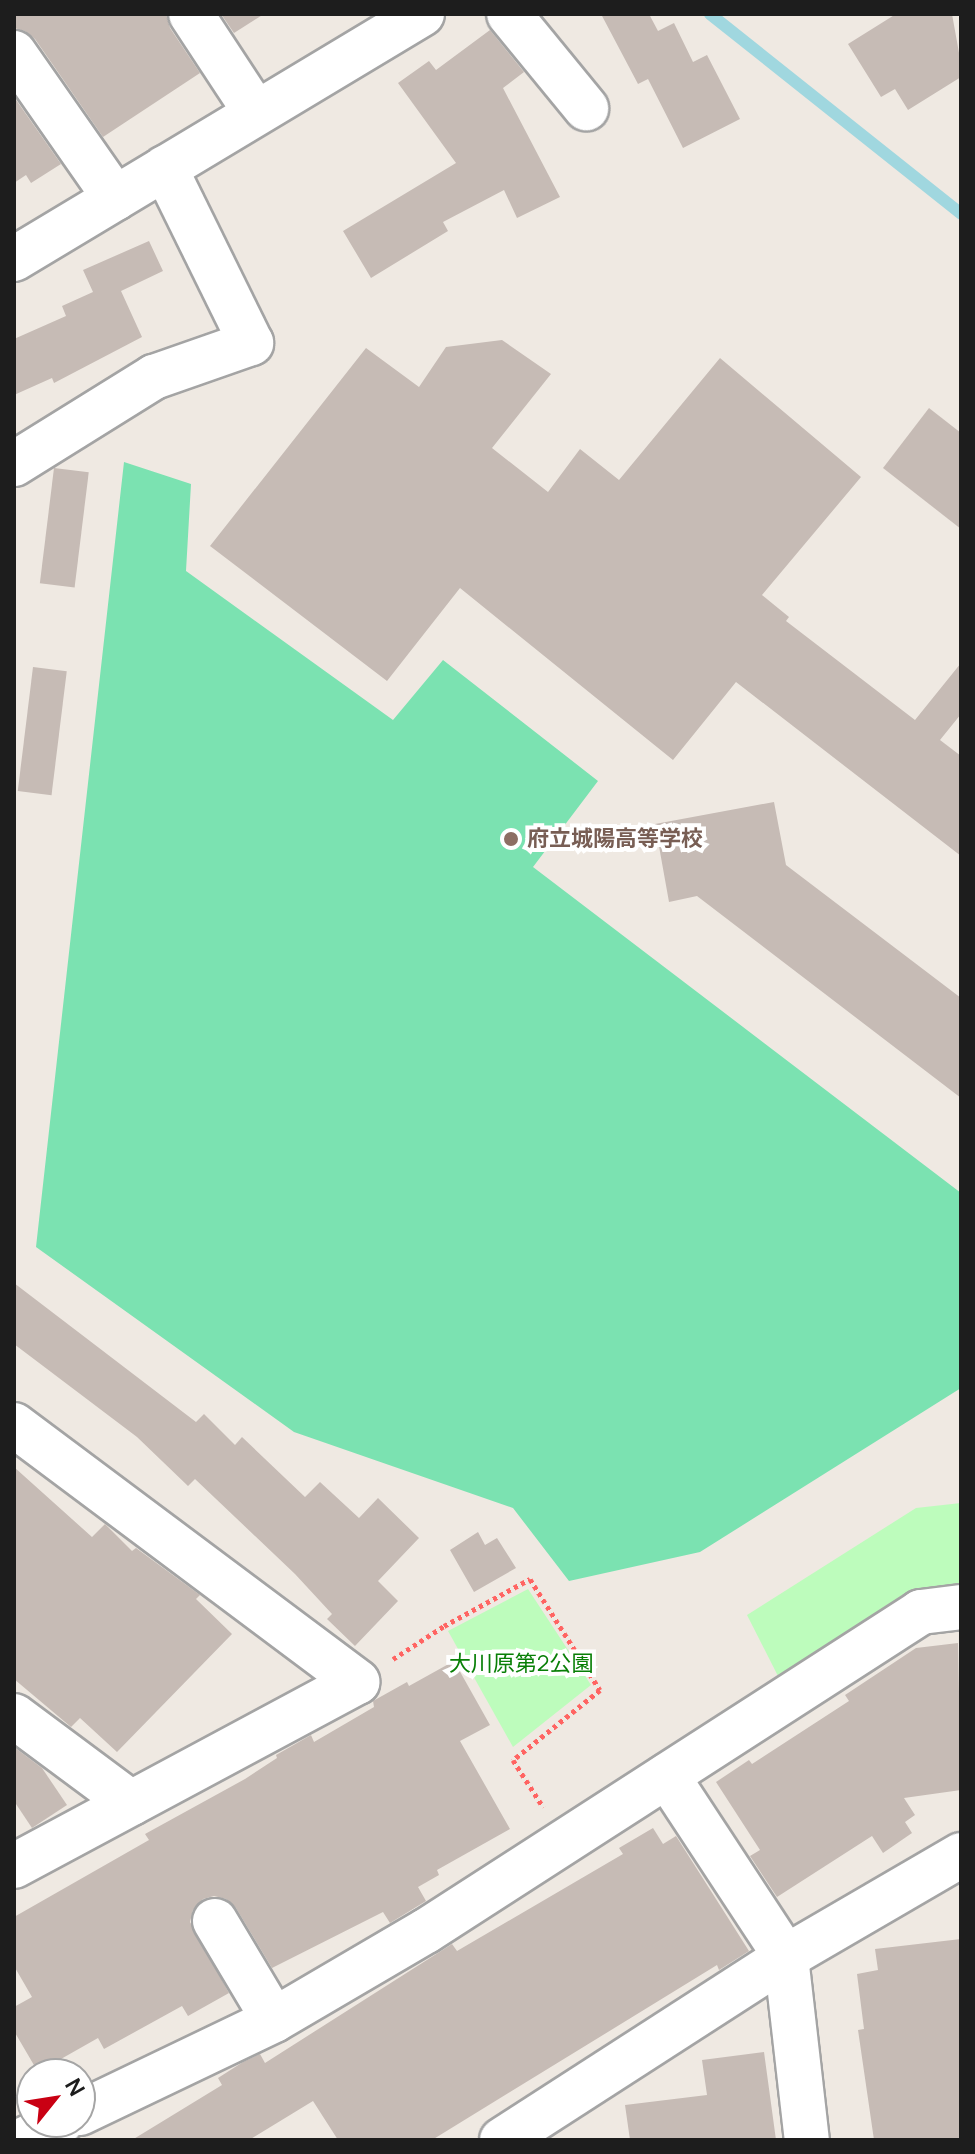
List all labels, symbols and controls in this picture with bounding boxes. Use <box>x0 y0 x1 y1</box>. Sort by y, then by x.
place label: 府立城陽高等学校 <box>527 826 703 852</box>
marker: 府立城陽高等学校 <box>502 830 520 848</box>
park label: 大川原第2公園 <box>449 1651 593 1677</box>
north arrow <box>16 2058 96 2138</box>
text: N <box>58 2073 92 2101</box>

